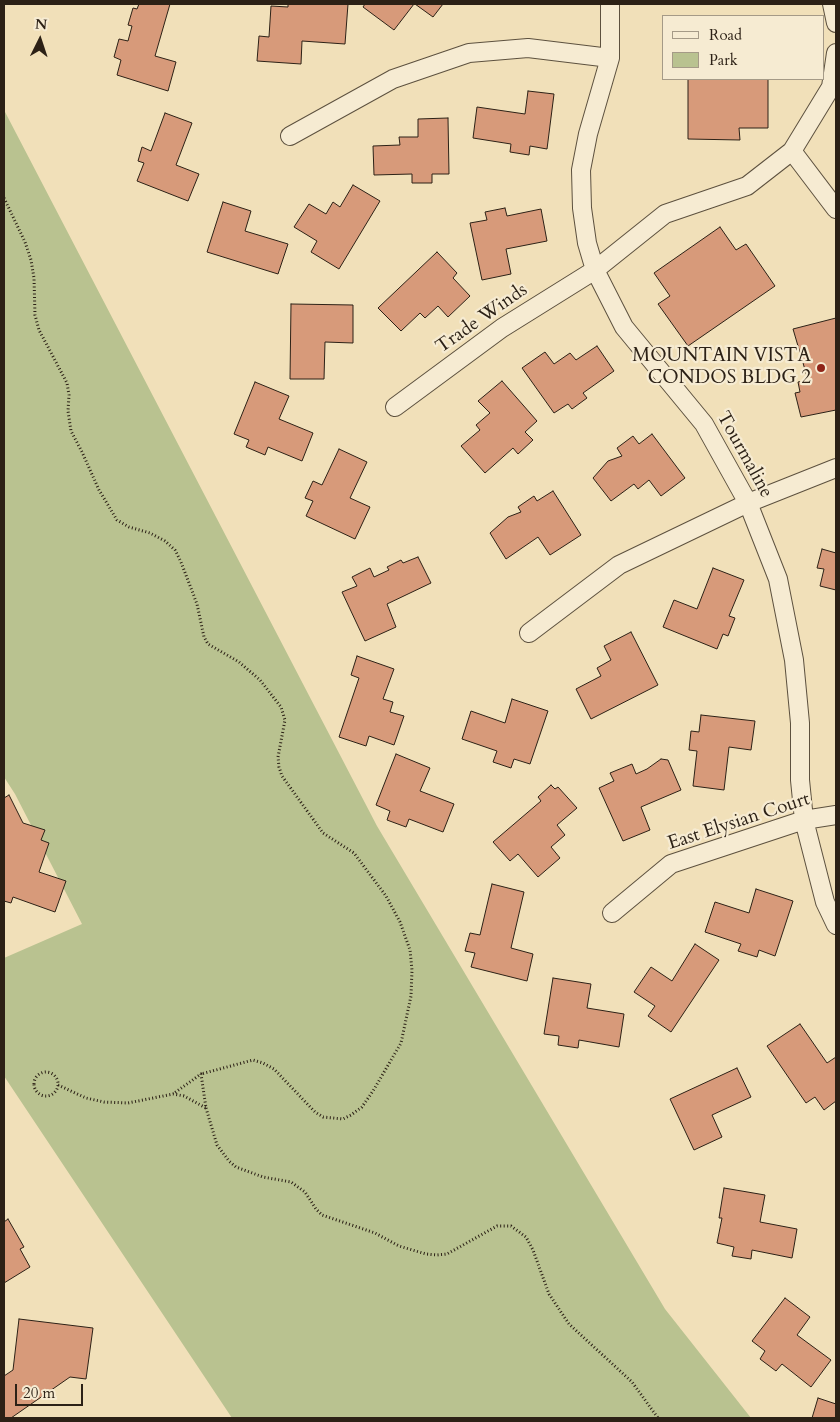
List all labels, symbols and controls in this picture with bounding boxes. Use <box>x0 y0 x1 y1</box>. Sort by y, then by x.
north arrow <box>15 15 65 65</box>
text: N <box>34 15 48 34</box>
legend <box>662 15 825 80</box>
text: Road <box>709 25 742 45</box>
text: Park <box>709 50 738 70</box>
street label: Trade Winds <box>432 279 532 359</box>
place label: MOUNTAIN VISTA CONDOS BLDG 2 <box>632 346 811 390</box>
marker: MOUNTAIN VISTA CONDOS BLDG 2 <box>815 362 827 374</box>
street label: Tourmaline <box>711 408 777 502</box>
street label: East Elysian Court <box>665 788 813 856</box>
scale bar <box>18 1374 85 1406</box>
text: 20 m <box>23 1383 55 1403</box>

